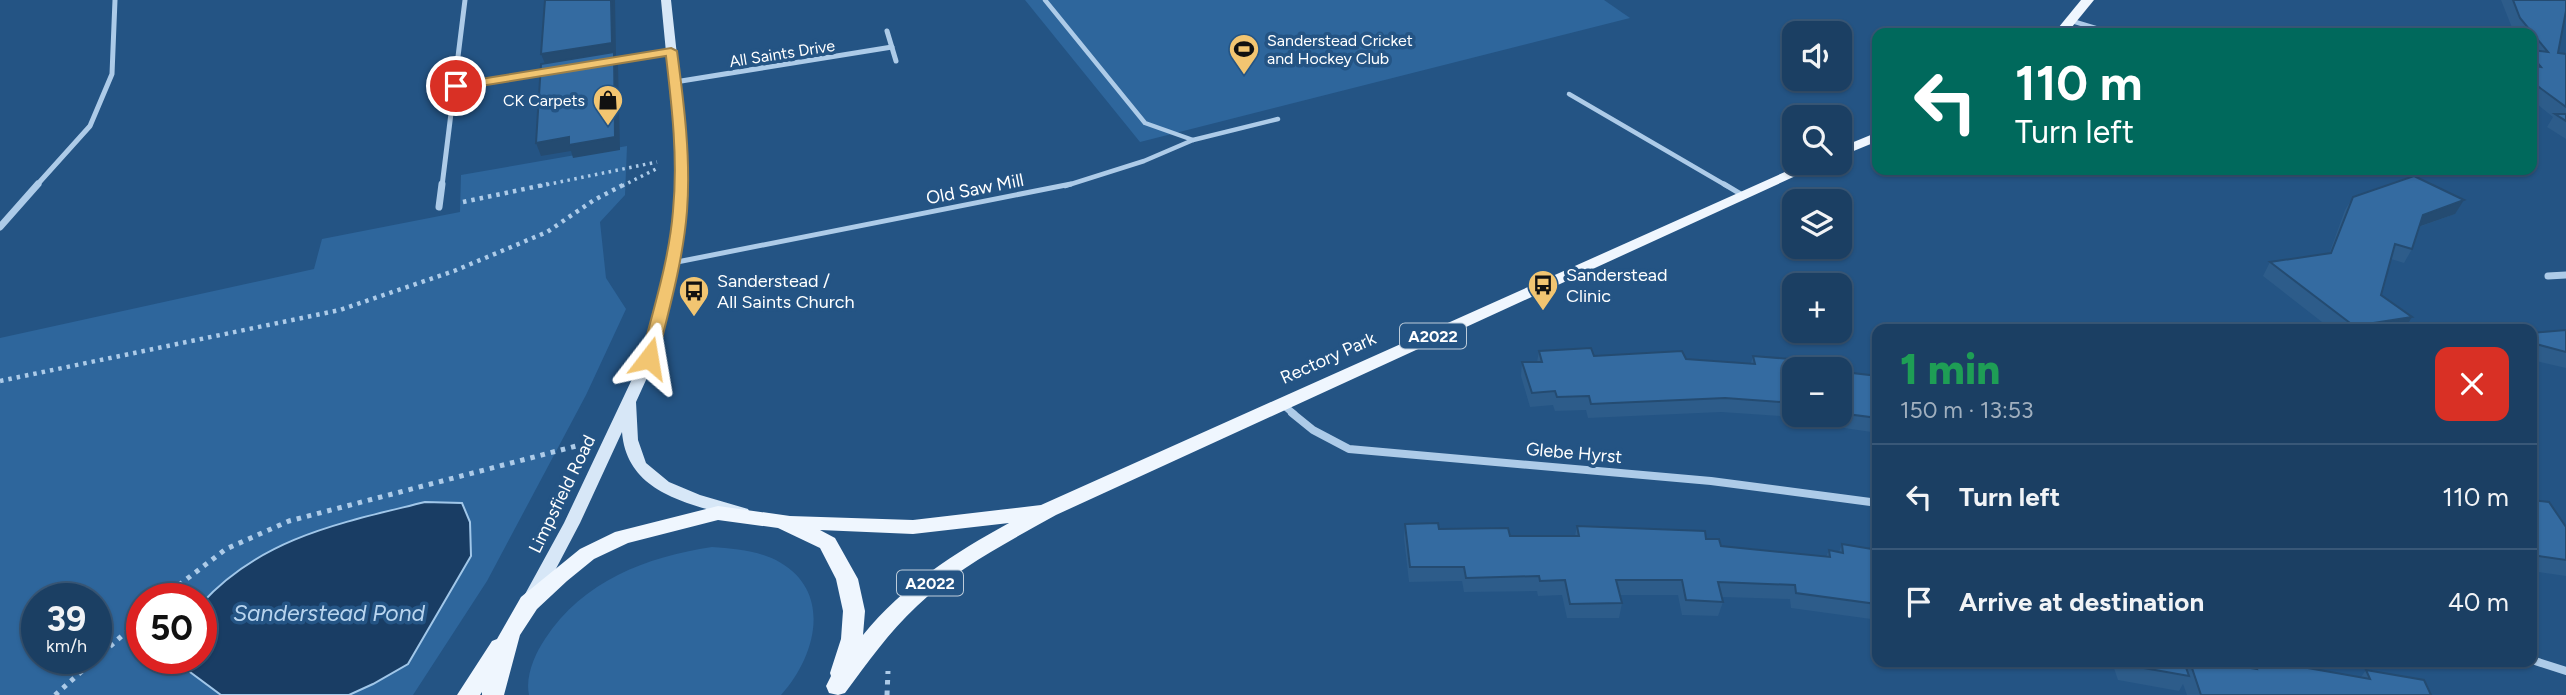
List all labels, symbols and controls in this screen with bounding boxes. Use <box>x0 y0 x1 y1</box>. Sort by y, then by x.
map controls <box>1782 21 1852 427</box>
button: sound <box>1782 21 1852 91</box>
place label: Sanderstead Cricket and Hockey Club <box>1267 31 1413 68</box>
sports icon: Sanderstead Cricket and Hockey Club <box>1227 32 1261 76</box>
street label: All Saints Drive <box>728 36 837 71</box>
text: 110 m <box>2015 53 2143 112</box>
pin <box>426 56 486 116</box>
icon: left <box>1900 56 1991 147</box>
icon: arrive <box>437 67 475 105</box>
shop icon: CK Carpets <box>591 83 625 127</box>
place label: CK Carpets <box>503 91 585 110</box>
button: search <box>1782 105 1852 175</box>
text: Turn left <box>2015 113 2134 151</box>
street label: Old Saw Mill <box>924 169 1026 209</box>
button: layers <box>1782 189 1852 259</box>
place label: Sanderstead Clinic <box>1566 264 1667 307</box>
bus stop icon: Sanderstead Clinic <box>1526 268 1560 312</box>
place label: Sanderstead / All Saints Church <box>717 270 855 313</box>
button: + <box>1782 273 1852 343</box>
bus stop icon: Sanderstead / All Saints Church <box>677 274 711 318</box>
position arrow <box>612 321 686 395</box>
road number: A2022 <box>1400 324 1466 348</box>
street label: Rectory Park <box>1277 327 1379 389</box>
text: 1 min <box>1900 344 2000 395</box>
button: close <box>2435 347 2509 421</box>
button: − <box>1782 357 1852 427</box>
text: 150 m · 13:53 <box>1900 396 2034 424</box>
street label: Limpsfield Road <box>524 431 600 557</box>
street label: Glebe Hyrst <box>1525 438 1623 468</box>
icon: left <box>1900 478 1938 516</box>
text: Turn left <box>1959 481 2060 513</box>
text: 110 m <box>2442 481 2509 513</box>
road number: A2022 <box>897 570 963 596</box>
speed limit sign: 50 <box>126 583 217 674</box>
icon: arrive <box>1900 583 1938 621</box>
text: Arrive at destination <box>1959 586 2204 618</box>
text: 40 m <box>2448 586 2509 618</box>
text: 39 <box>47 598 86 640</box>
water label: Sanderstead Pond <box>233 599 426 627</box>
text: km/h <box>46 635 87 657</box>

